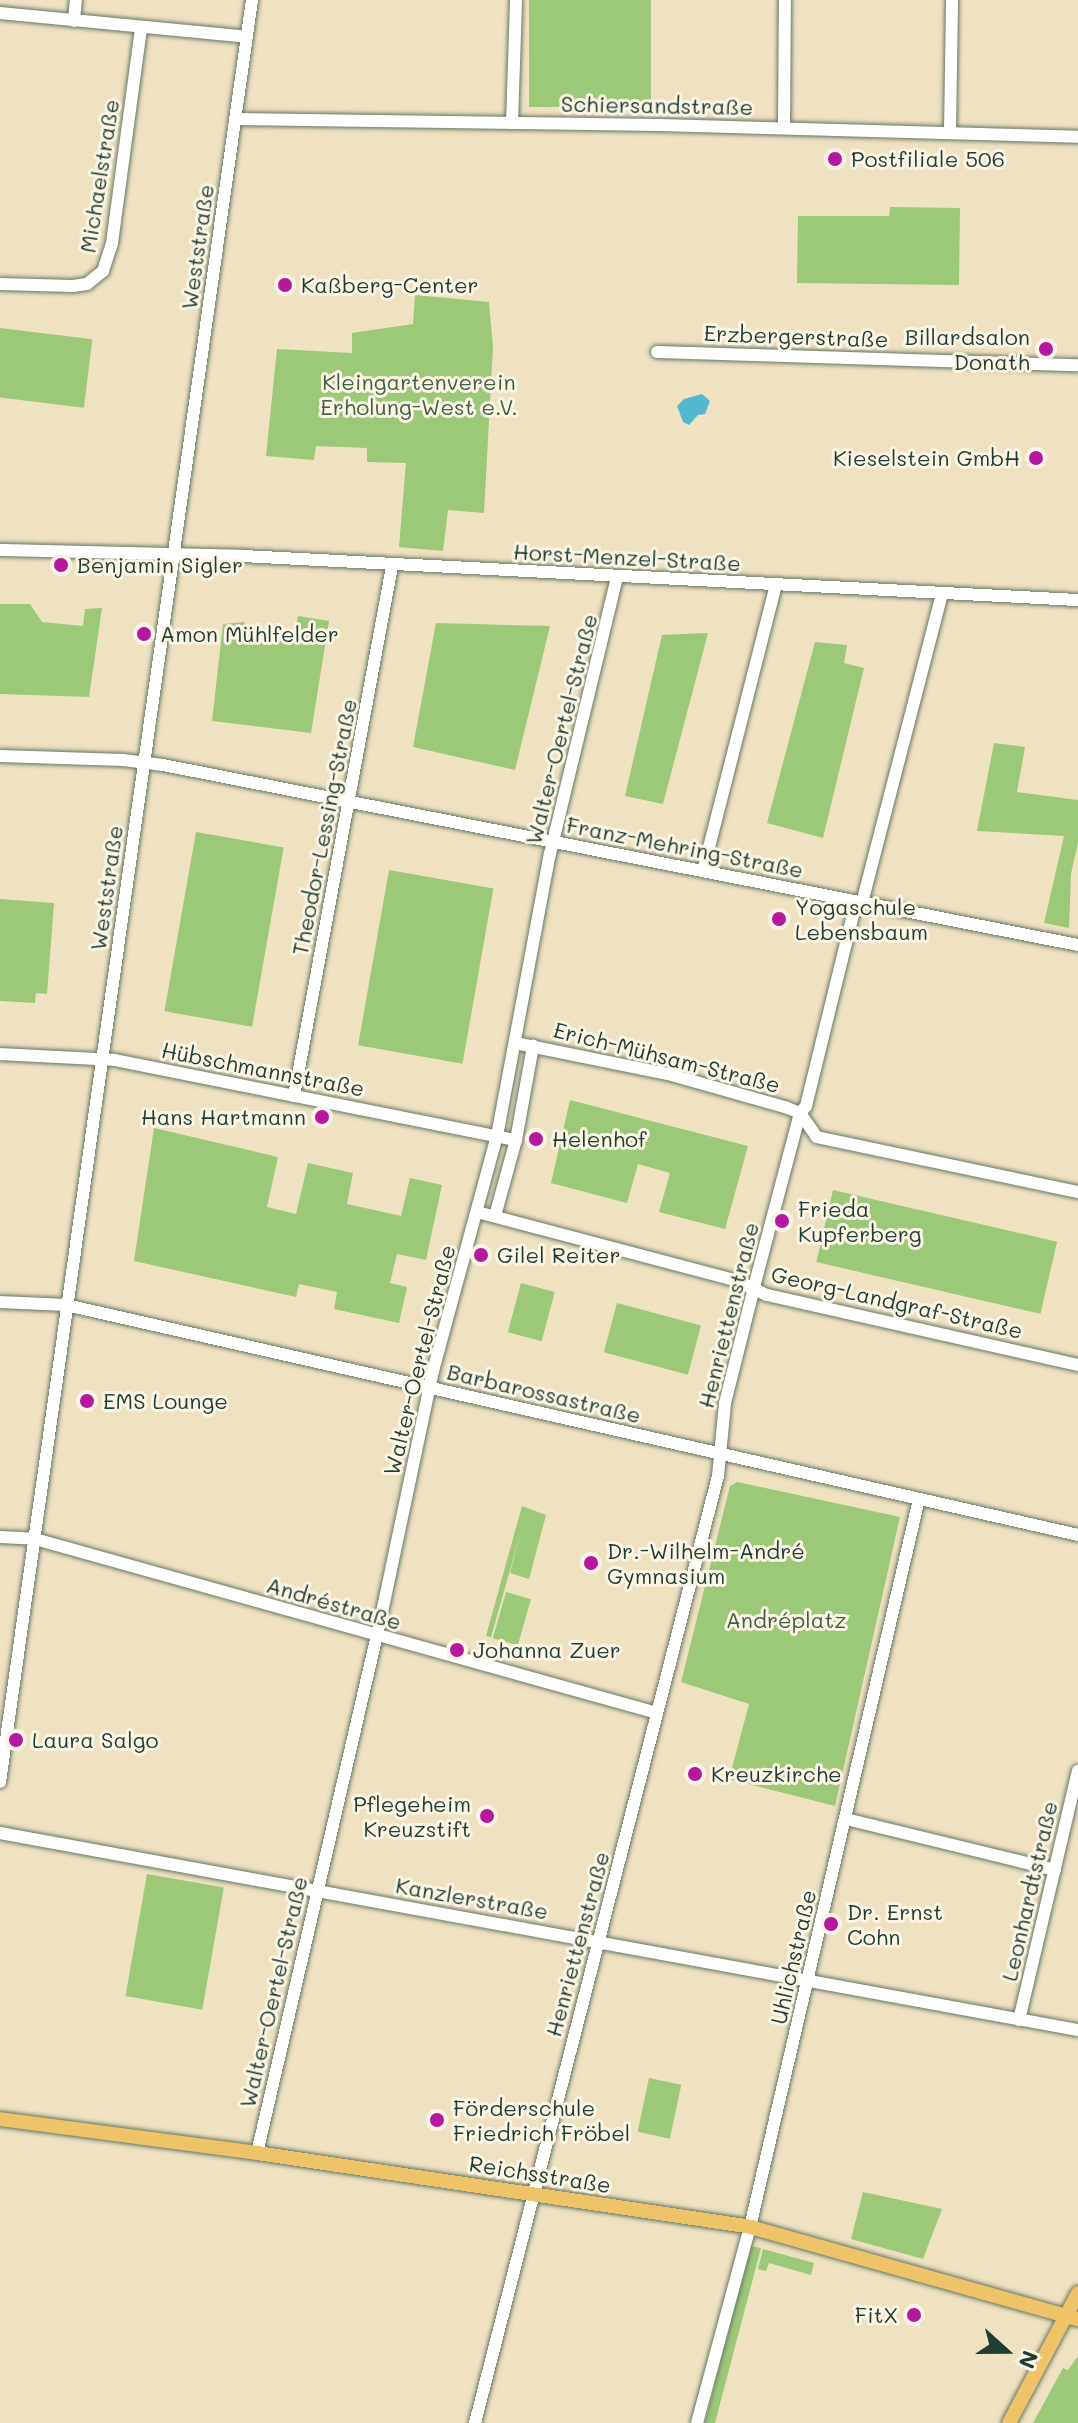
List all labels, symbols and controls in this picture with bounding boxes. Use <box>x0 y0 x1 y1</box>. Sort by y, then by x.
street label: Schiersandstraße <box>561 90 753 120</box>
street label: Michaelstraße <box>74 97 124 255</box>
place label: Postfiliale 506 <box>851 146 1005 172</box>
marker: Postfiliale 506 <box>826 150 844 168</box>
street label: Weststraße <box>175 183 219 311</box>
place label: Kaßberg-Center <box>301 272 479 298</box>
marker: Kaßberg-Center <box>276 276 294 294</box>
street label: Erzbergerstraße <box>703 320 889 352</box>
place label: Billardsalon Donath <box>905 323 1030 374</box>
marker: Billardsalon Donath <box>1037 340 1055 358</box>
park label: Kleingartenverein Erholung-West e.V. <box>320 368 518 420</box>
place label: Kieselstein GmbH <box>833 445 1020 471</box>
marker: Kieselstein GmbH <box>1027 449 1045 467</box>
street label: Horst-Menzel-Straße <box>513 538 741 576</box>
place label: Benjamin Sigler <box>77 552 243 578</box>
marker: Benjamin Sigler <box>52 556 70 574</box>
street label: Walter-Oertel-Straße <box>520 611 602 847</box>
place label: Amon Mühlfelder <box>160 621 339 647</box>
marker: Amon Mühlfelder <box>135 625 153 643</box>
street label: Theodor-Lessing-Straße <box>286 697 362 957</box>
street label: Franz-Mehring-Straße <box>564 811 806 883</box>
street label: Weststraße <box>84 824 128 952</box>
place label: Yogaschule Lebensbaum <box>795 893 928 944</box>
marker: Yogaschule Lebensbaum <box>770 910 788 928</box>
street label: Erich-Mühsam-Straße <box>551 1016 783 1098</box>
street label: Hübschmannstraße <box>159 1036 367 1102</box>
place label: Hans Hartmann <box>141 1104 306 1130</box>
marker: Hans Hartmann <box>313 1108 331 1126</box>
place label: Helenhof <box>552 1126 647 1152</box>
marker: Helenhof <box>527 1130 545 1148</box>
place label: Frieda Kupferberg <box>798 1195 922 1246</box>
marker: Frieda Kupferberg <box>773 1212 791 1230</box>
street label: Henriettenstraße <box>692 1219 764 1411</box>
street label: Walter-Oertel-Straße <box>378 1242 460 1478</box>
place label: Gilel Reiter <box>497 1242 621 1268</box>
marker: Gilel Reiter <box>472 1246 490 1264</box>
street label: Georg-Landgraf-Straße <box>769 1260 1025 1344</box>
street label: Barbarossastraße <box>445 1358 643 1428</box>
place label: EMS Lounge <box>103 1388 228 1414</box>
marker: EMS Lounge <box>78 1392 96 1410</box>
place label: Dr.-Wilhelm-André Gymnasium <box>607 1537 805 1588</box>
marker: Dr.-Wilhelm-André Gymnasium <box>582 1554 600 1572</box>
street label: Andréstraße <box>263 1571 405 1635</box>
park label: Andréplatz <box>726 1607 846 1633</box>
place label: Johanna Zuer <box>473 1637 621 1663</box>
marker: Johanna Zuer <box>448 1641 466 1659</box>
place label: Laura Salgo <box>32 1727 159 1753</box>
marker: Laura Salgo <box>7 1731 25 1749</box>
place label: Kreuzkirche <box>711 1761 842 1787</box>
marker: Kreuzkirche <box>686 1765 704 1783</box>
place label: Pflegeheim Kreuzstift <box>353 1790 471 1842</box>
street label: Leonhardtstraße <box>995 1798 1063 1984</box>
marker: Pflegeheim Kreuzstift <box>478 1807 496 1825</box>
street label: Henriettenstraße <box>540 1848 614 2040</box>
street label: Kanzlerstraße <box>394 1872 550 1924</box>
street label: Walter-Oertel-Straße <box>234 1874 312 2110</box>
street label: Uhlichstraße <box>765 1887 821 2027</box>
place label: Dr. Ernst Cohn <box>847 1898 943 1950</box>
marker: Dr. Ernst Cohn <box>822 1915 840 1933</box>
place label: Förderschule Friedrich Fröbel <box>453 2094 630 2146</box>
marker: Förderschule Friedrich Fröbel <box>428 2111 446 2129</box>
street label: Reichsstraße <box>467 2150 613 2198</box>
place label: FitX <box>855 2302 898 2328</box>
marker: FitX <box>905 2306 923 2324</box>
north arrow <box>966 2311 1046 2391</box>
text: N <box>1012 2347 1045 2373</box>

